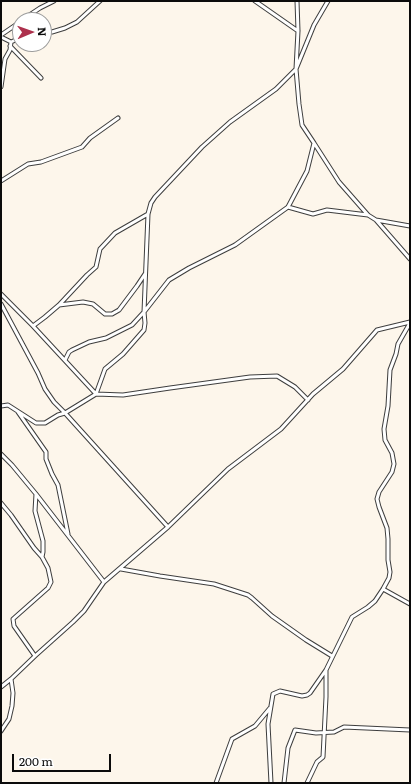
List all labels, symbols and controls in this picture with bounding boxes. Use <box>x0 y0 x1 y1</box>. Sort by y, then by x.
north arrow <box>12 12 52 52</box>
text: N <box>35 27 51 37</box>
scale bar <box>14 746 113 772</box>
text: 200 m <box>19 752 53 770</box>

